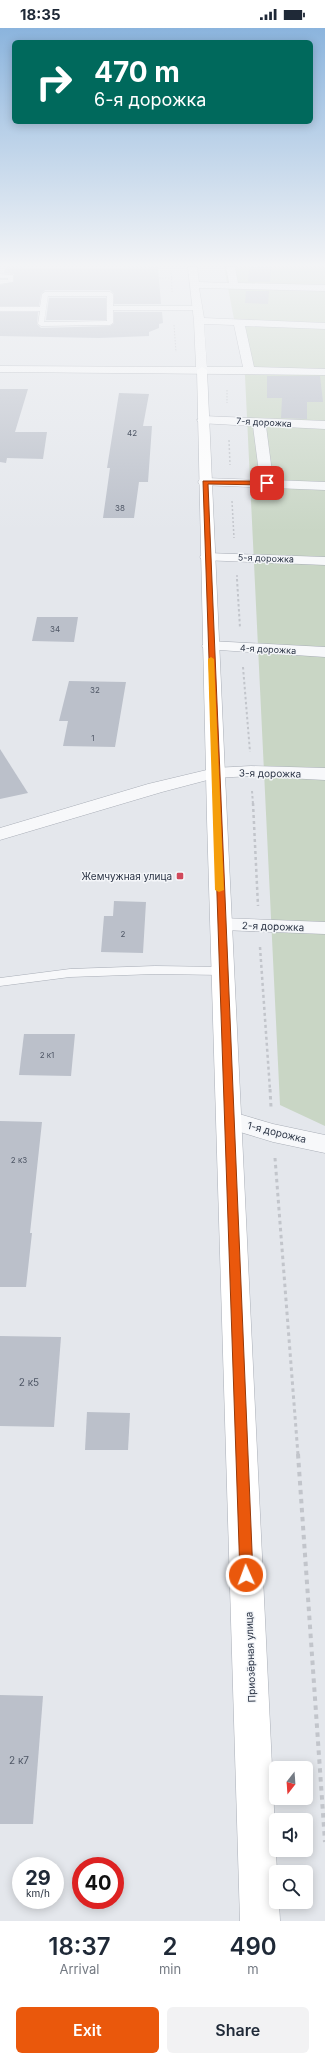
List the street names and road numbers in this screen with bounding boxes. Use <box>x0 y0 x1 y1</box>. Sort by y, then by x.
street label: 7-я дорожка <box>236 415 292 429</box>
street label: 5-я дорожка <box>238 552 294 564</box>
street label: 4-я дорожка <box>240 642 296 656</box>
street label: 3-я дорожка <box>239 766 301 780</box>
street label: 2-я дорожка <box>242 919 304 933</box>
street label: 1-я дорожка <box>246 1119 308 1145</box>
street label: Приозёрная улица <box>242 1611 258 1703</box>

